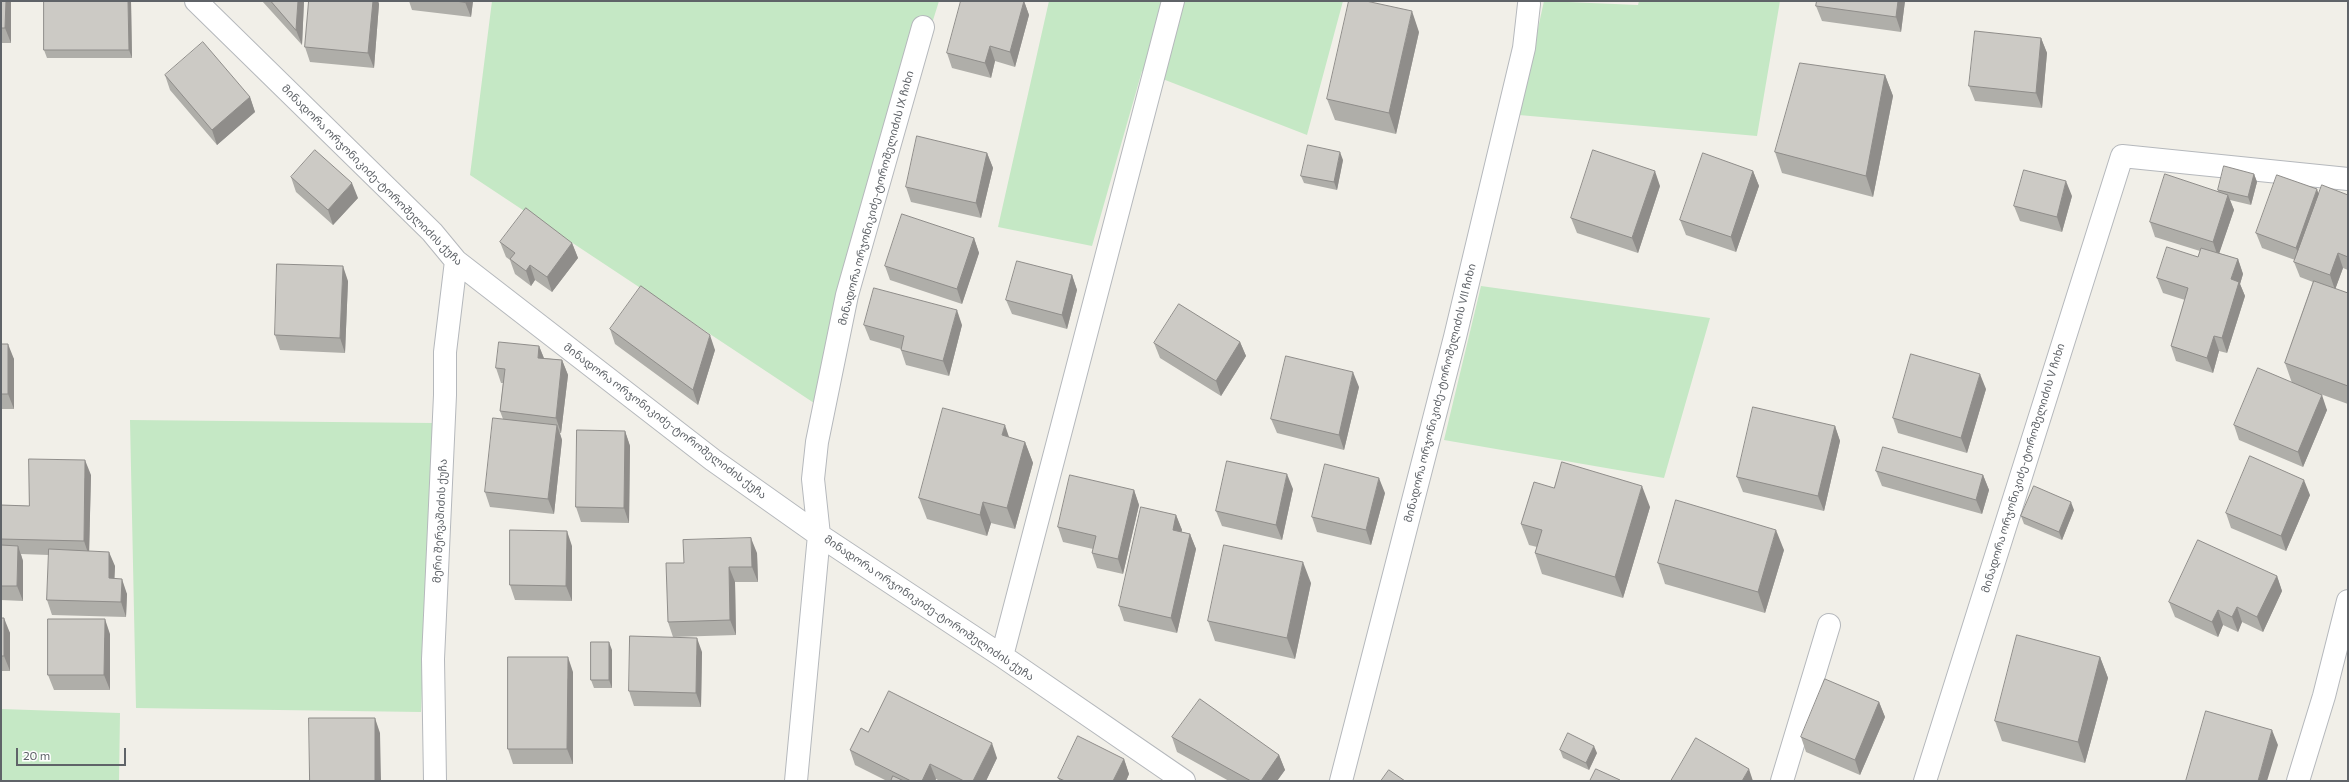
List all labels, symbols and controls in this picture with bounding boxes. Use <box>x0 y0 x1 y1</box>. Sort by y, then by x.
street label: მინადორა ორჯონიკიძე-ტოროშელიძის IX ჩიხი <box>836 69 916 327</box>
street label: მინადორა ორჯონიკიძე-ტოროშელიძის ქუჩა <box>279 82 465 268</box>
street label: მინადორა ორჯონიკიძე-ტოროშელიძის VII ჩიხი <box>1401 262 1479 524</box>
street label: მინადორა ორჯონიკიძე-ტოროშელიძის ქუჩა <box>561 340 769 502</box>
street label: მინადორა ორჯონიკიძე-ტოროშელიძის V ჩიხი <box>1979 342 2067 594</box>
street label: მერი შერვაშიძის ქუჩა <box>430 459 450 583</box>
street label: მინადორა ორჯონიკიძე-ტოროშელიძის ქუჩა <box>821 533 1037 683</box>
scale bar <box>18 740 128 766</box>
text: 20 m <box>23 748 50 762</box>

